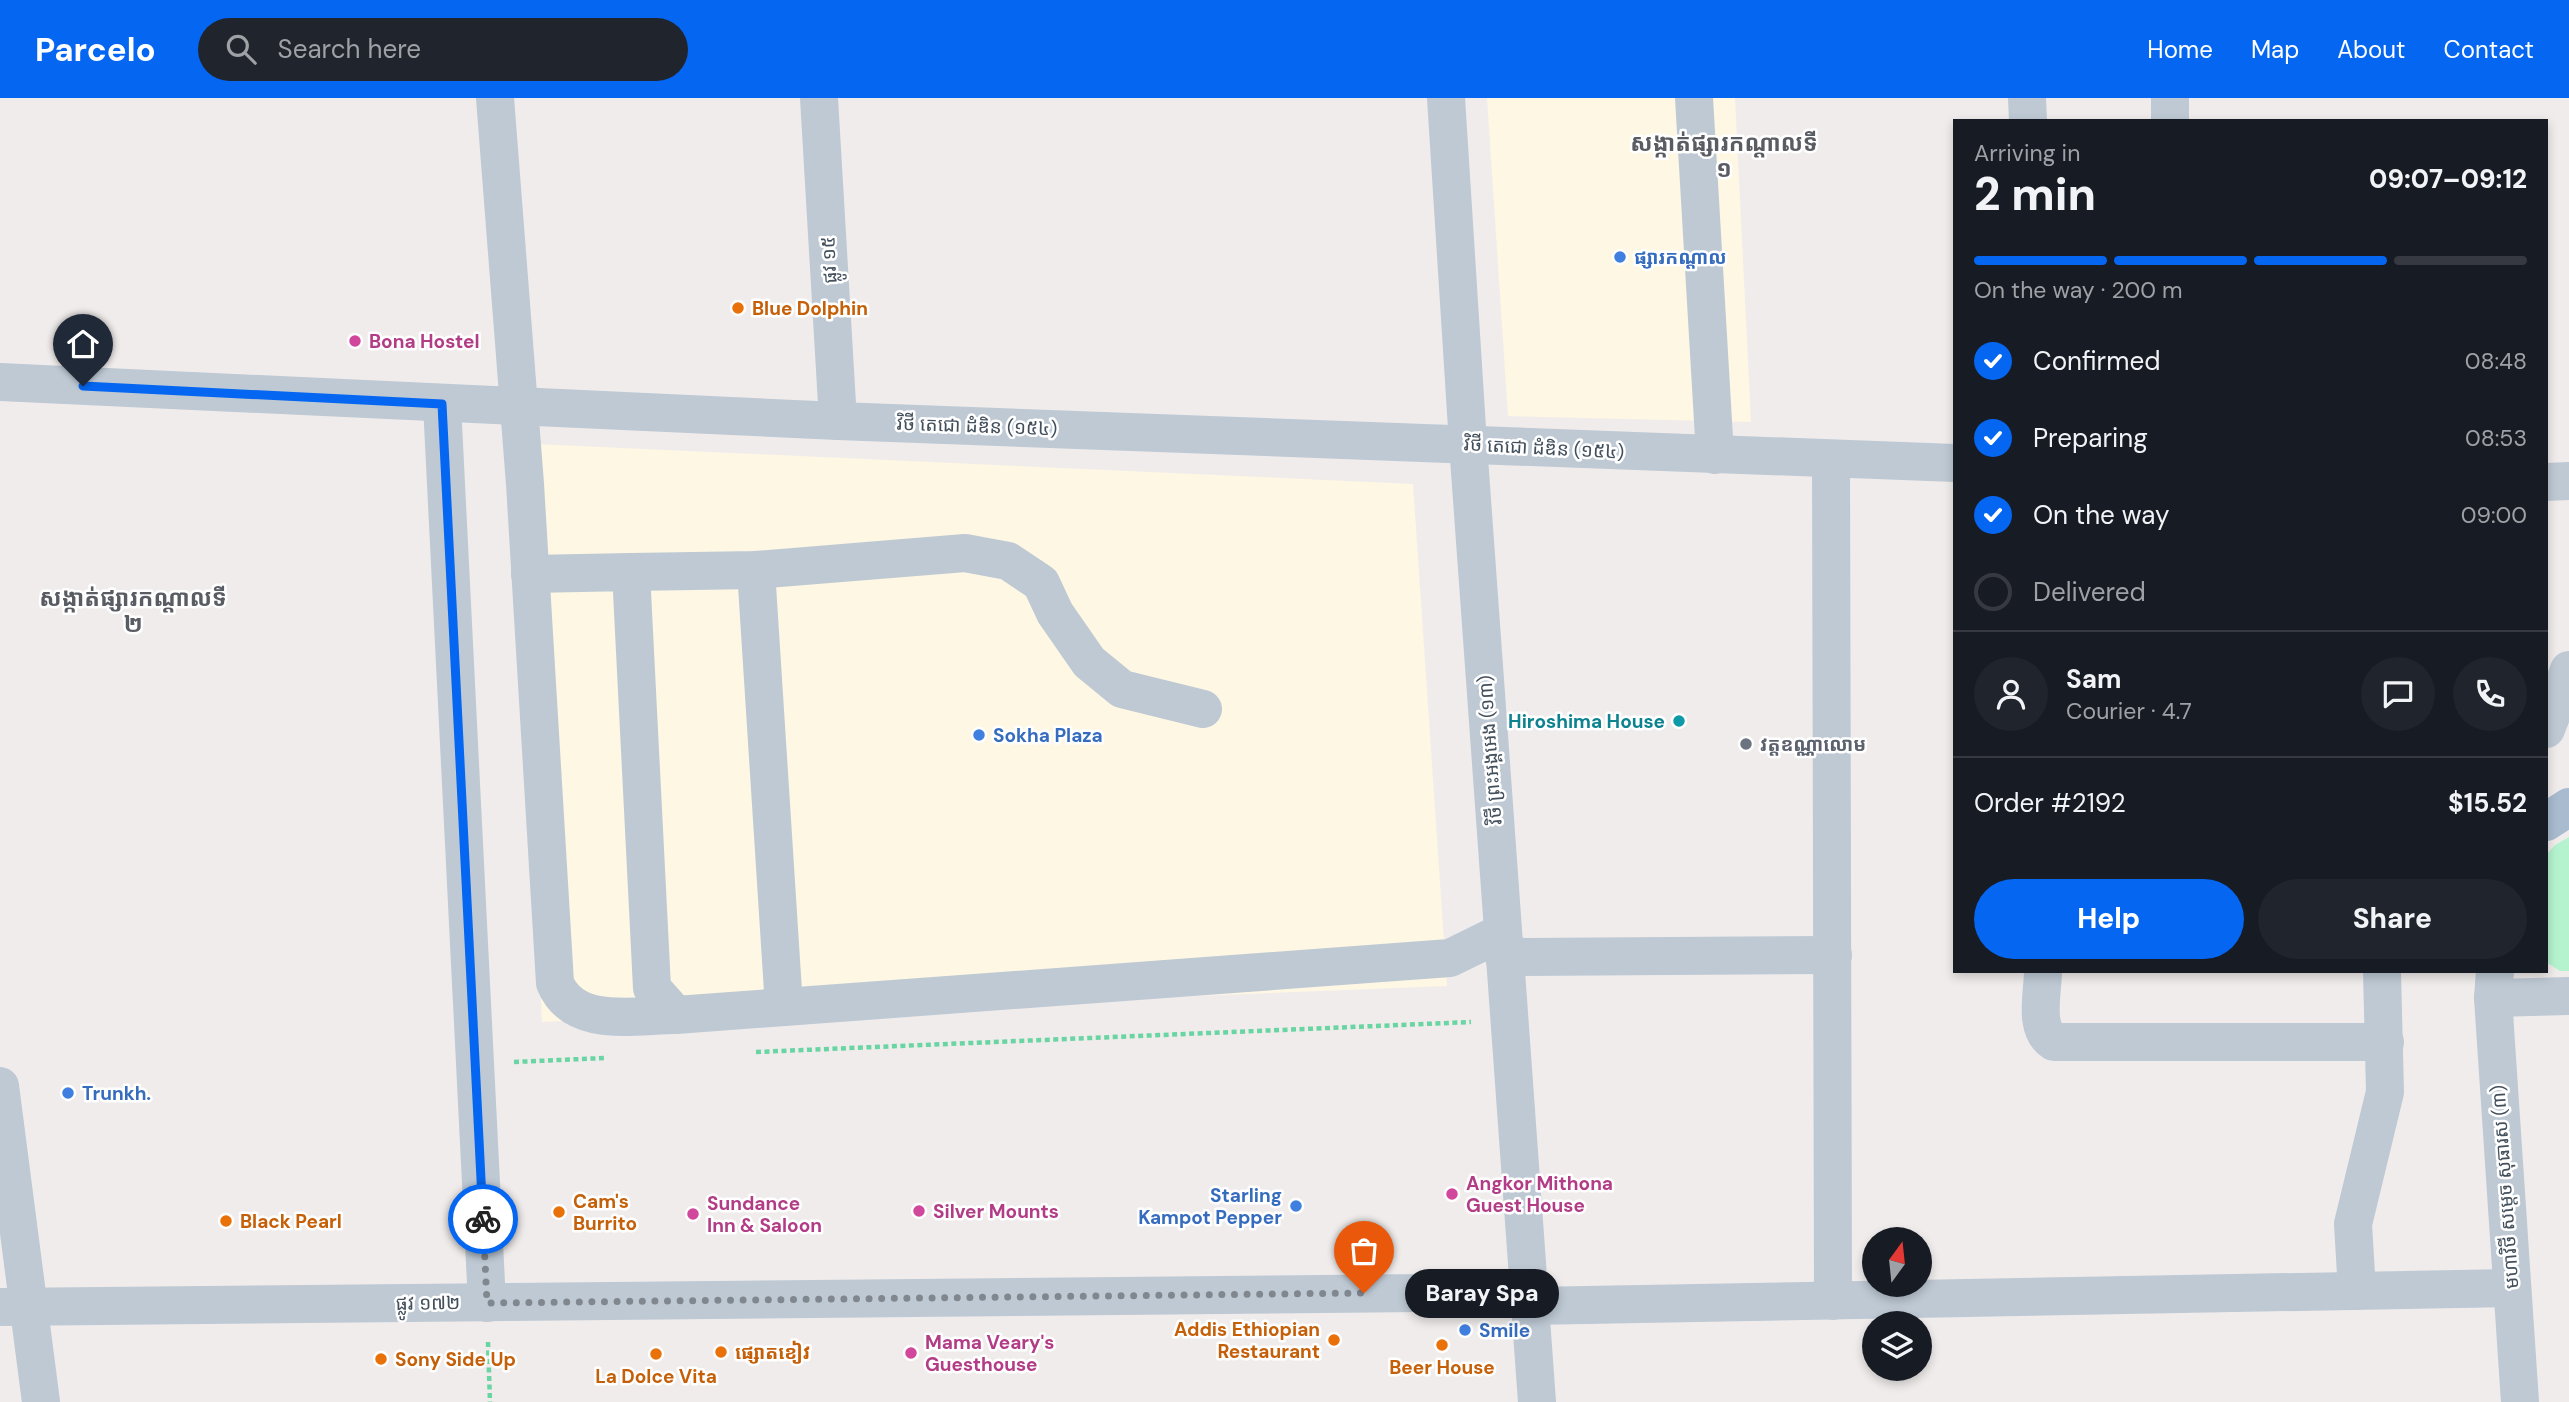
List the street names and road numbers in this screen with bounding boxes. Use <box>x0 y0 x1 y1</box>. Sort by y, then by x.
street label: ផ្លូវ ១៥ <box>815 235 847 284</box>
street label: វិថី តេជោ ដំឌិន (១៥៤) <box>896 411 1058 441</box>
street label: វិថី តេជោ ដំឌិន (១៥៤) <box>1463 431 1625 465</box>
street label: វិថី ព្រះអង្គអេង (១៣) <box>1472 675 1508 826</box>
street label: មហាវិថី សម្តេច សុធារស (៣) <box>2485 1084 2525 1290</box>
street label: ផ្លូវ ១៧២ <box>396 1290 461 1321</box>

